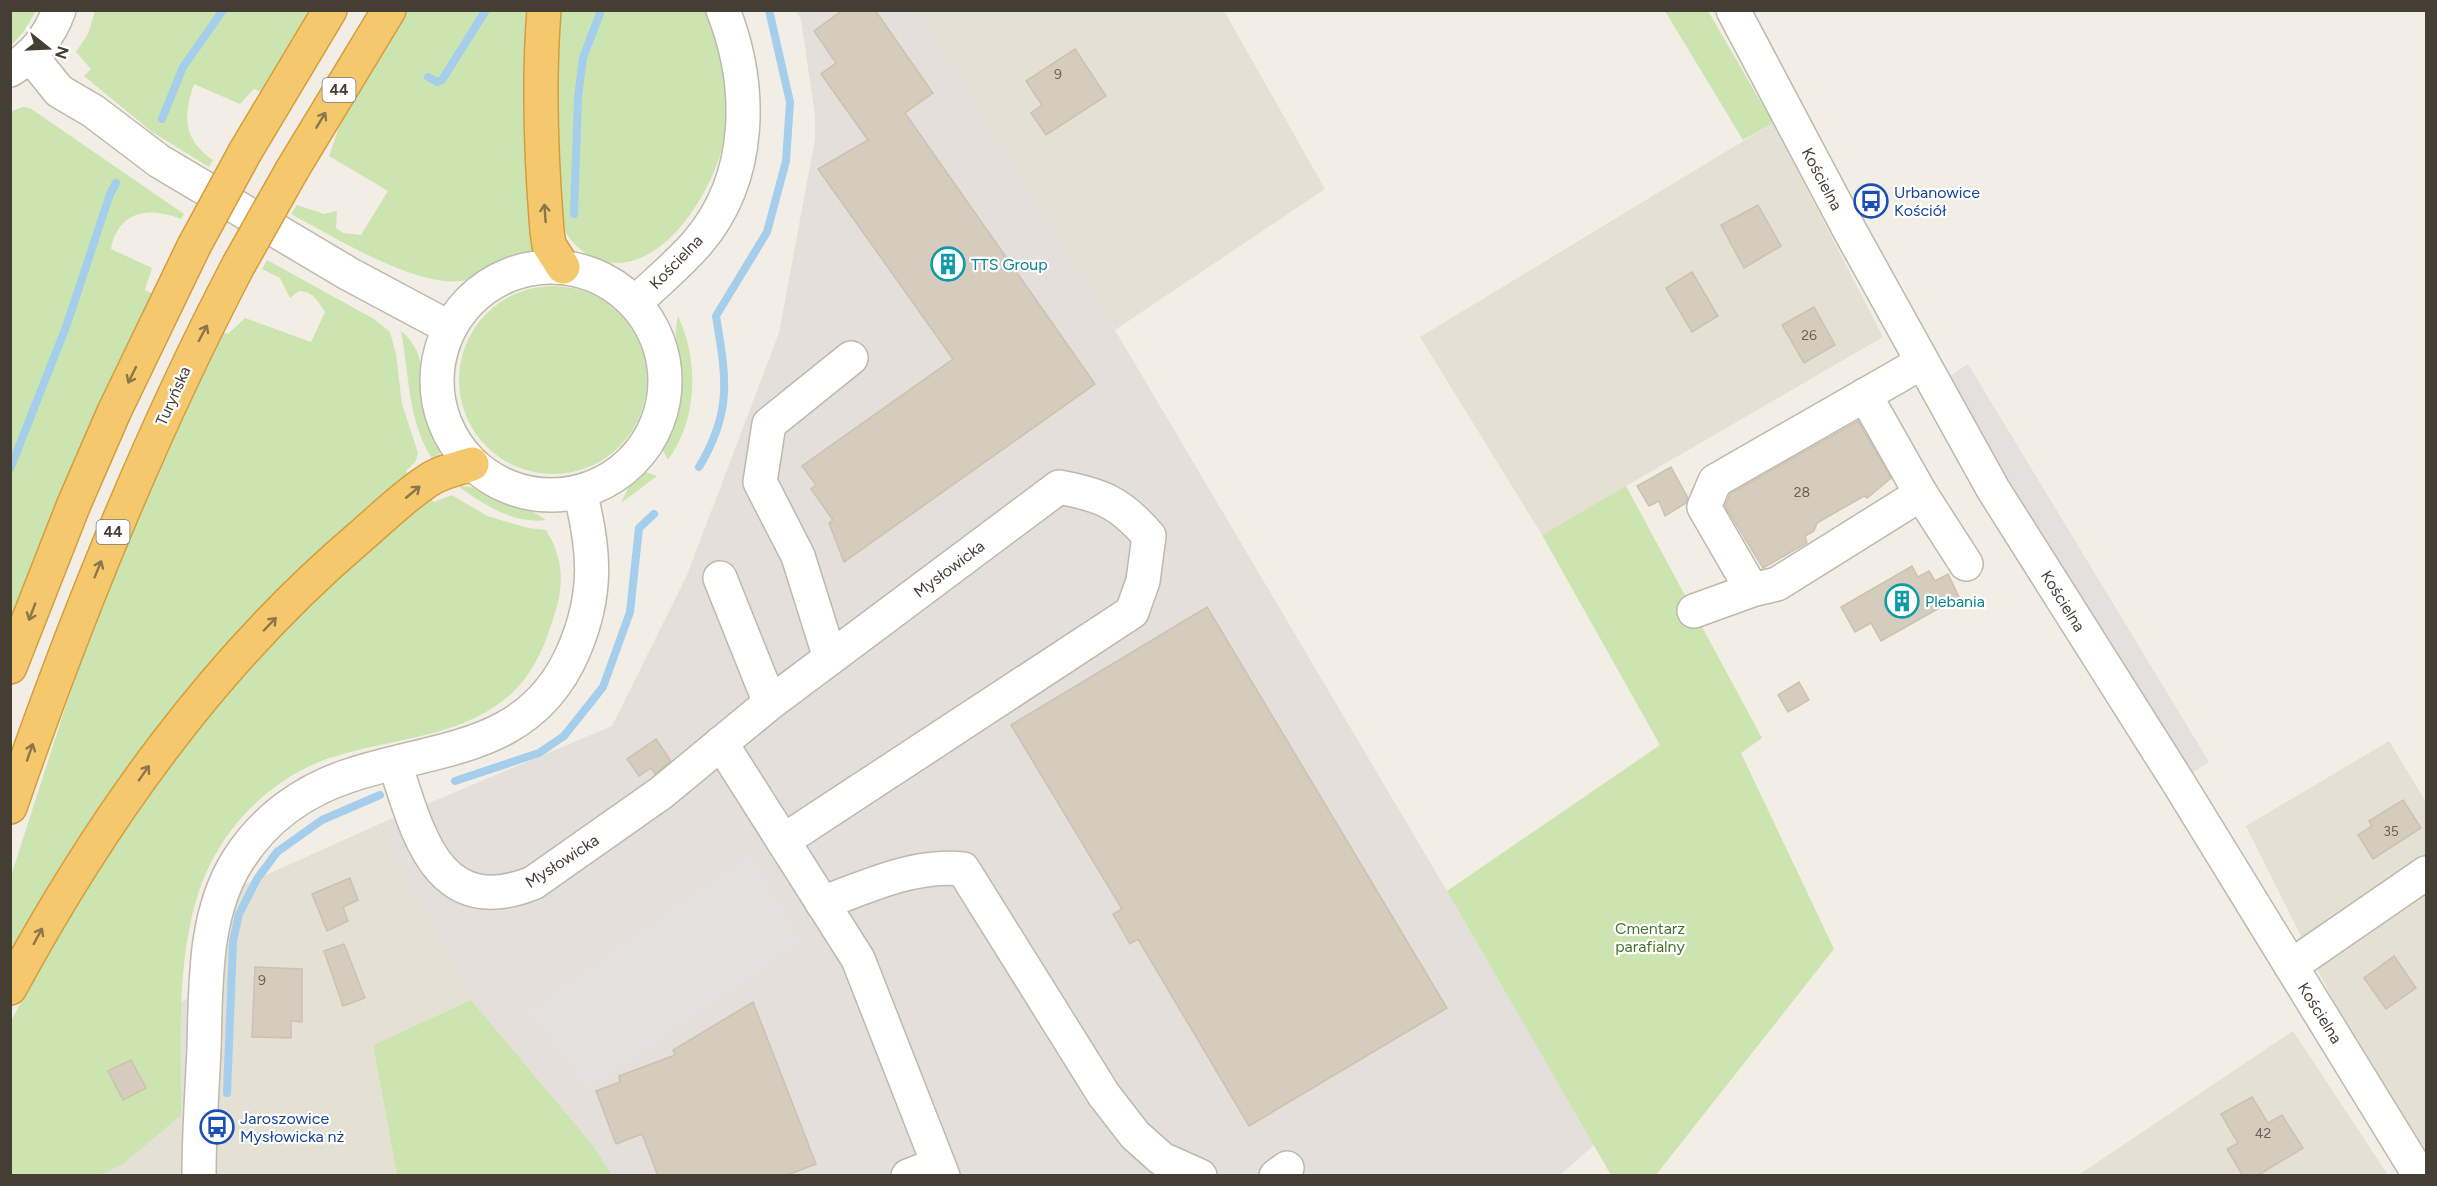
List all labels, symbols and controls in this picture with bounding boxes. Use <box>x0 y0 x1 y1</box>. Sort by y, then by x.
north arrow <box>18 18 78 78</box>
text: N <box>51 44 73 61</box>
house number: 9 <box>1054 66 1062 83</box>
road number: 44 <box>322 78 356 102</box>
one-way arrow <box>316 112 328 129</box>
street label: Kościelna <box>1798 144 1846 214</box>
bus stop icon: Urbanowice Kościół <box>1853 183 1889 219</box>
place label: Urbanowice Kościół <box>1894 183 1980 220</box>
one-way arrow <box>540 203 551 223</box>
street label: Kościelna <box>645 231 707 293</box>
building icon: TTS Group <box>930 246 966 282</box>
place label: TTS Group <box>971 255 1048 274</box>
one-way arrow <box>197 325 209 343</box>
house number: 26 <box>1801 327 1817 344</box>
street label: Turyńska <box>152 363 194 429</box>
one-way arrow <box>126 365 137 383</box>
house number: 28 <box>1794 484 1810 501</box>
one-way arrow <box>405 485 420 499</box>
road number: 44 <box>96 520 130 544</box>
street label: Mysłowicka <box>910 536 988 602</box>
one-way arrow <box>93 560 104 579</box>
street label: Kościelna <box>2037 567 2089 635</box>
building icon: Plebania <box>1884 583 1920 619</box>
place label: Plebania <box>1925 592 1985 611</box>
one-way arrow <box>26 602 37 621</box>
one-way arrow <box>262 617 277 632</box>
one-way arrow <box>25 743 36 762</box>
one-way arrow <box>138 765 150 781</box>
house number: 35 <box>2383 823 2399 840</box>
street label: Mysłowicka <box>522 830 602 892</box>
park label: Cmentarz parafialny <box>1615 919 1685 956</box>
one-way arrow <box>33 928 44 946</box>
house number: 9 <box>258 972 266 989</box>
street label: Kościelna <box>2294 979 2346 1047</box>
bus stop icon: Jaroszowice Mysłowicka nż <box>199 1109 235 1145</box>
place label: Jaroszowice Mysłowicka nż <box>240 1109 345 1146</box>
house number: 42 <box>2255 1125 2271 1142</box>

